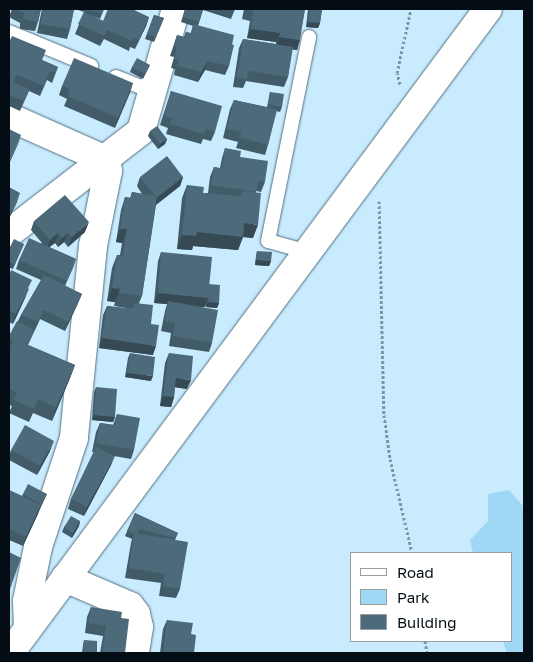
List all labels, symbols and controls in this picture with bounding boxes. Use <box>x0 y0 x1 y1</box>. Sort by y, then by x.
legend <box>350 552 513 642</box>
text: Road <box>397 563 434 581</box>
text: Park <box>397 588 429 606</box>
text: Building <box>397 613 457 631</box>

